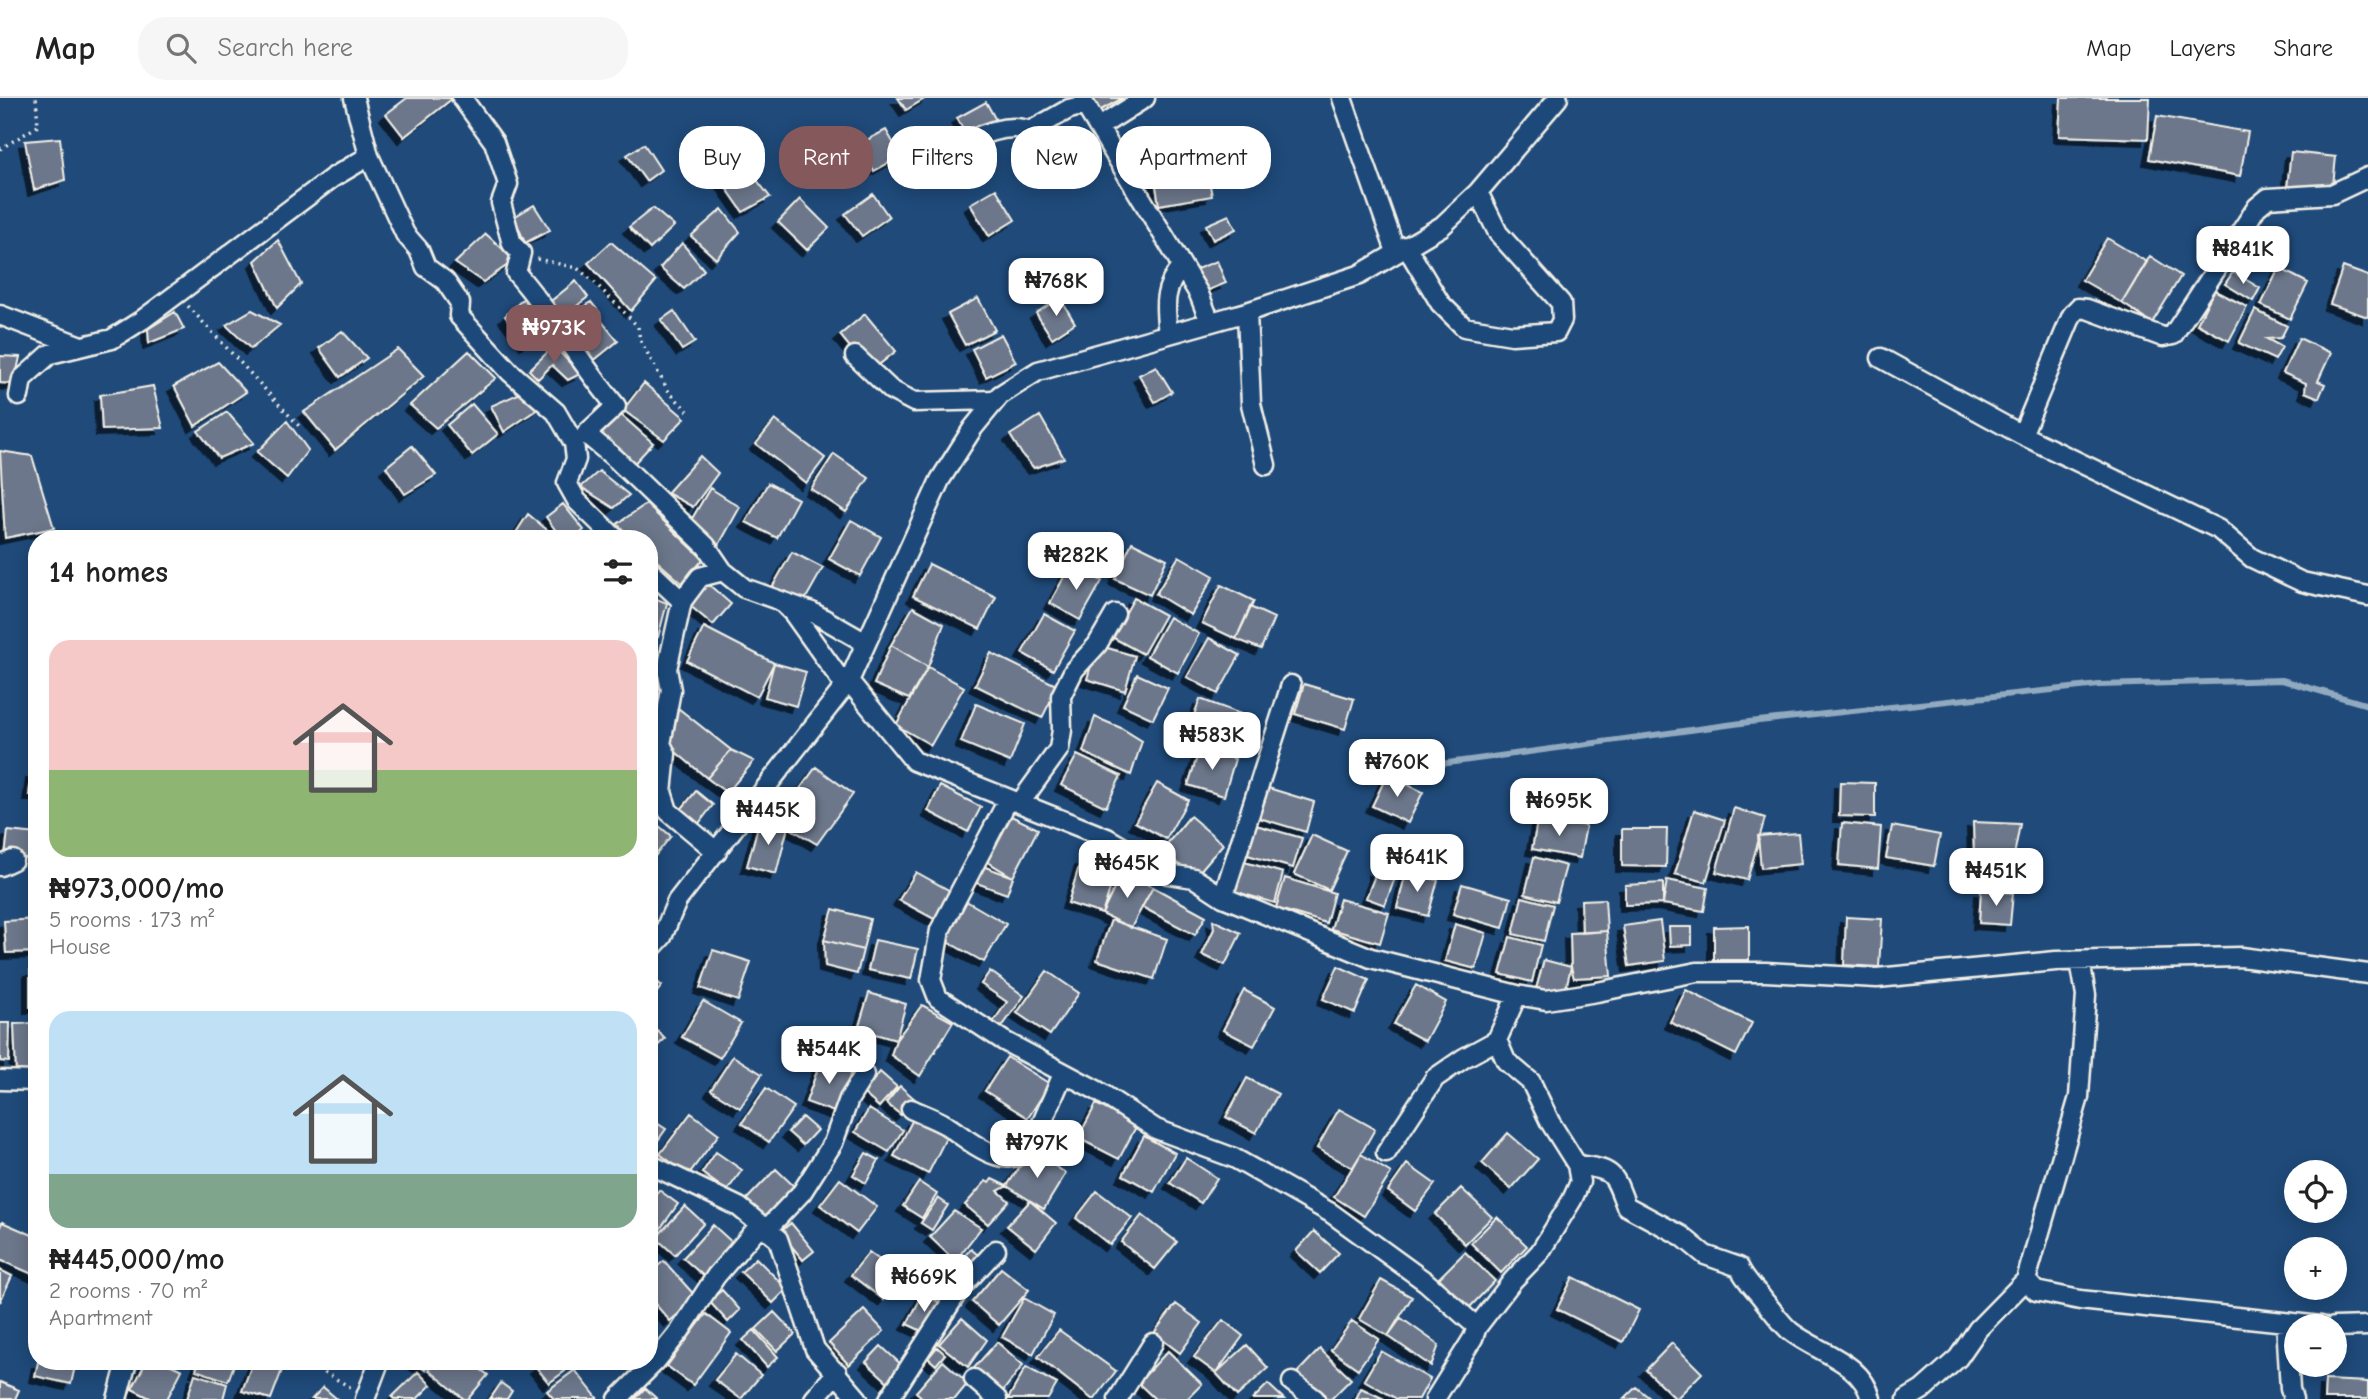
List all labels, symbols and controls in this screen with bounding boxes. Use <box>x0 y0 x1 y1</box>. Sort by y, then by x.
search box <box>138 17 628 80</box>
text: Map <box>35 29 96 67</box>
icon: search <box>162 29 200 67</box>
text: Search here <box>218 33 353 63</box>
text: Map <box>2086 34 2132 62</box>
text: Layers <box>2170 34 2235 62</box>
text: Share <box>2273 34 2333 62</box>
chip: Buy <box>679 126 765 189</box>
chip: Rent <box>779 126 873 189</box>
chip: Filters <box>887 126 997 189</box>
chip: New <box>1011 126 1102 189</box>
chip: Apartment <box>1116 126 1271 189</box>
pin: ₦841K <box>2194 226 2292 286</box>
text: ₦841K <box>2212 235 2274 262</box>
pin: ₦768K <box>1007 258 1105 318</box>
text: ₦768K <box>1025 267 1087 294</box>
pin: ₦973K <box>505 306 603 365</box>
text: ₦973K <box>522 314 586 341</box>
pin: ₦282K <box>1027 532 1125 592</box>
text: ₦282K <box>1044 541 1108 568</box>
icon: filters <box>599 553 637 591</box>
text: 14 homes <box>49 555 168 590</box>
icon: home <box>280 685 406 811</box>
pin: ₦583K <box>1163 712 1261 772</box>
text: ₦583K <box>1180 721 1244 748</box>
pin: ₦760K <box>1348 740 1446 799</box>
text: ₦760K <box>1365 748 1429 775</box>
pin: ₦695K <box>1510 778 1608 838</box>
text: ₦695K <box>1526 787 1592 814</box>
pin: ₦445K <box>719 788 817 847</box>
text: ₦445K <box>736 796 800 823</box>
pin: ₦641K <box>1368 834 1466 894</box>
pin: ₦645K <box>1078 840 1176 900</box>
text: ₦641K <box>1386 843 1448 870</box>
pin: ₦451K <box>1947 848 2045 908</box>
text: ₦645K <box>1095 849 1159 876</box>
text: ₦451K <box>1965 857 2027 884</box>
text: ₦973,000/mo <box>49 871 224 906</box>
text: 5 rooms · 173 m² <box>49 906 214 933</box>
text: House <box>49 933 111 960</box>
pin: ₦544K <box>780 1026 878 1086</box>
text: ₦544K <box>797 1035 861 1062</box>
icon: home <box>280 1056 406 1182</box>
pin: ₦797K <box>988 1121 1086 1180</box>
text: ₦797K <box>1006 1129 1068 1156</box>
map controls <box>2284 1160 2347 1377</box>
button: locate <box>2284 1160 2347 1223</box>
button: + <box>2284 1237 2347 1300</box>
text: ₦445,000/mo <box>49 1242 224 1277</box>
pin: ₦669K <box>875 1254 973 1314</box>
text: ₦669K <box>891 1263 957 1290</box>
text: 2 rooms · 70 m² <box>49 1277 207 1304</box>
text: Apartment <box>49 1304 152 1331</box>
button: − <box>2284 1314 2347 1377</box>

